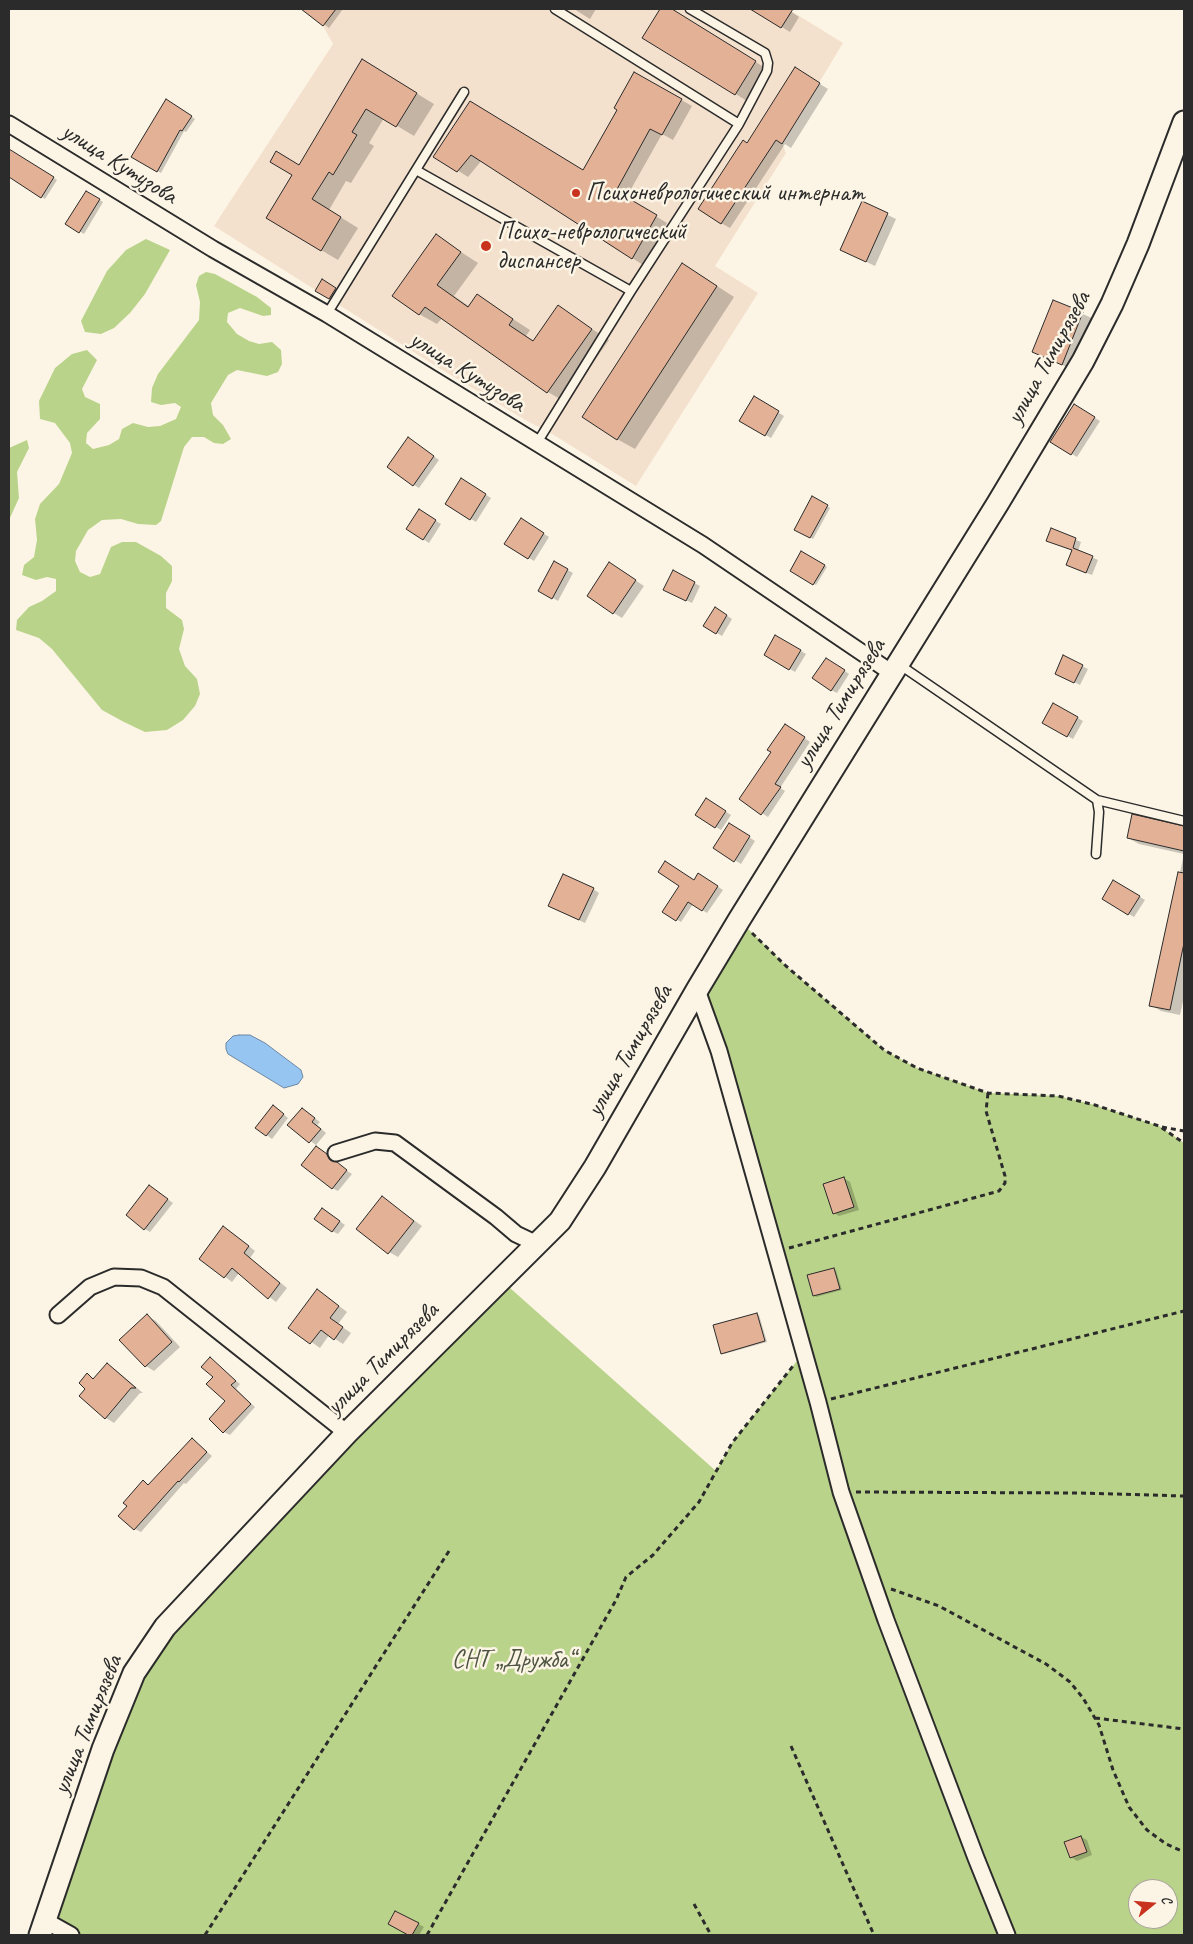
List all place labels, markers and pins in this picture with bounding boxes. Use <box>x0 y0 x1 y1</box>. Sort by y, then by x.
place label: Психоневрологический интернат <box>586 178 865 208</box>
marker: Психоневрологический интернат <box>570 187 582 199</box>
place label: Психо-неврологический диспансер <box>497 217 686 276</box>
marker: Психо-неврологический диспансер <box>479 239 493 253</box>

